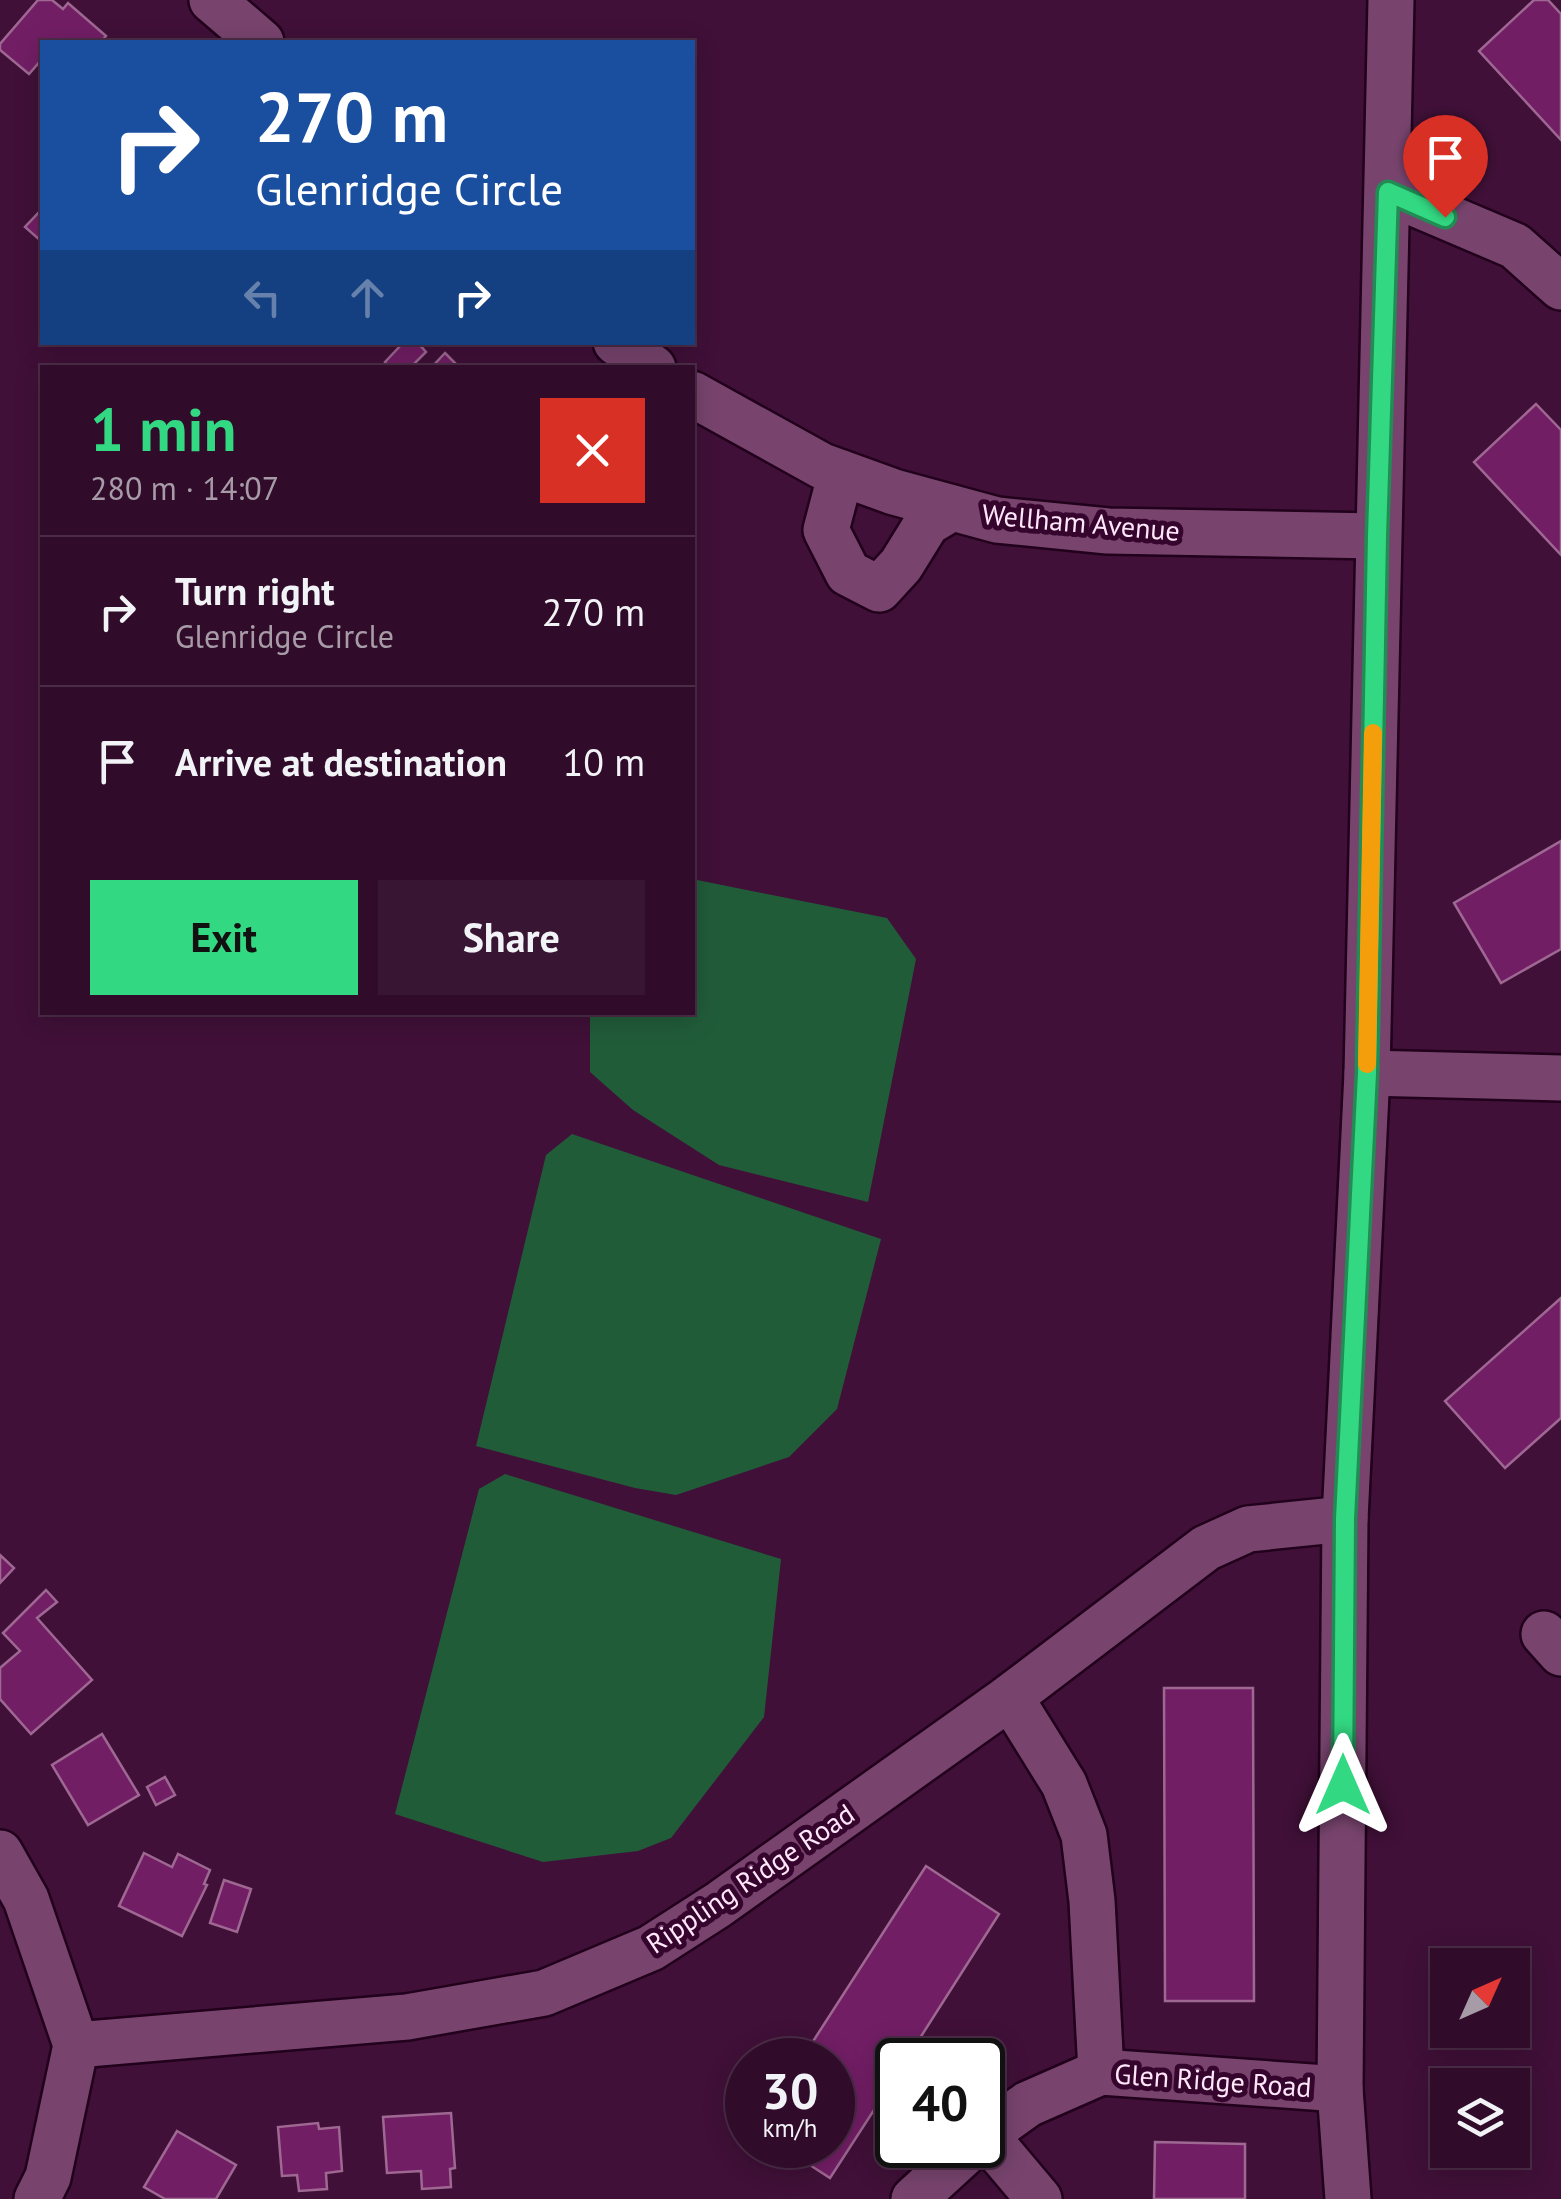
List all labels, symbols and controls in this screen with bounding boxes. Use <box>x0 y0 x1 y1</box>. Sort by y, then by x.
text: 270 m <box>255 71 448 161</box>
icon: right <box>90 80 220 210</box>
pin <box>1403 115 1488 218</box>
icon: arrive <box>1418 130 1473 185</box>
text: Glenridge Circle <box>255 159 563 217</box>
icon: left <box>235 270 290 325</box>
icon: ahead <box>340 270 395 325</box>
icon: right <box>445 270 500 325</box>
text: 1 min <box>90 390 236 468</box>
button: close <box>540 398 645 503</box>
text: 280 m · 14:07 <box>90 467 279 509</box>
street label: Wellham Avenue <box>980 495 1182 549</box>
text: Turn right <box>175 566 335 615</box>
icon: right <box>90 584 145 639</box>
text: 270 m <box>542 587 645 636</box>
text: Glenridge Circle <box>175 615 394 657</box>
icon: arrive <box>90 734 145 789</box>
text: Arrive at destination <box>175 737 507 786</box>
text: 10 m <box>563 737 645 786</box>
button: Exit <box>90 880 358 995</box>
button: Share <box>378 880 645 995</box>
position arrow <box>1291 1733 1395 1837</box>
street label: Rippling Ridge Road <box>639 1795 861 1961</box>
north arrow <box>1430 1948 1530 2048</box>
map controls <box>1430 1948 1530 2168</box>
speed limit sign: 40 <box>875 2038 1005 2168</box>
street label: Glen Ridge Road <box>1113 2055 1313 2105</box>
text: 30 <box>762 2058 818 2123</box>
button: layers <box>1430 2068 1530 2168</box>
text: km/h <box>763 2112 817 2144</box>

